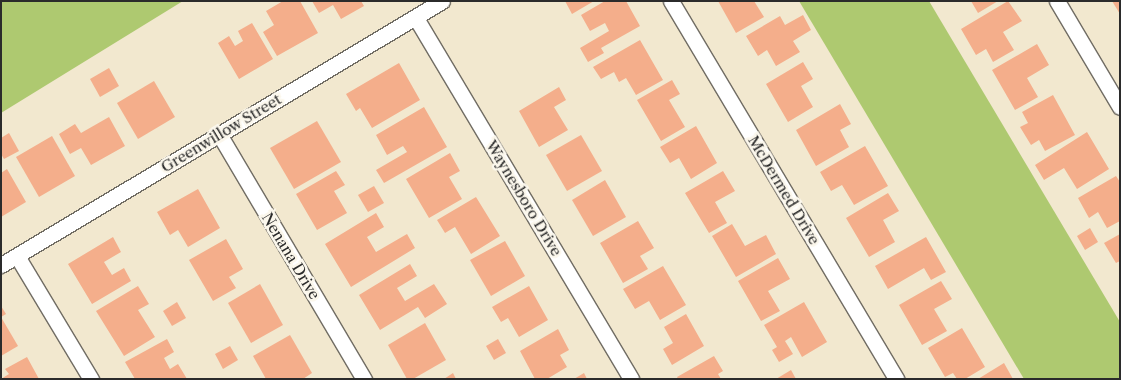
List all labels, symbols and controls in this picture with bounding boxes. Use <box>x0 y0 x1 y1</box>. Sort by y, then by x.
street label: Greenwillow Street <box>157 90 285 176</box>
street label: McDermed Drive <box>744 132 824 248</box>
street label: Waynesboro Drive <box>482 137 566 259</box>
street label: Nenana Drive <box>258 209 324 303</box>

